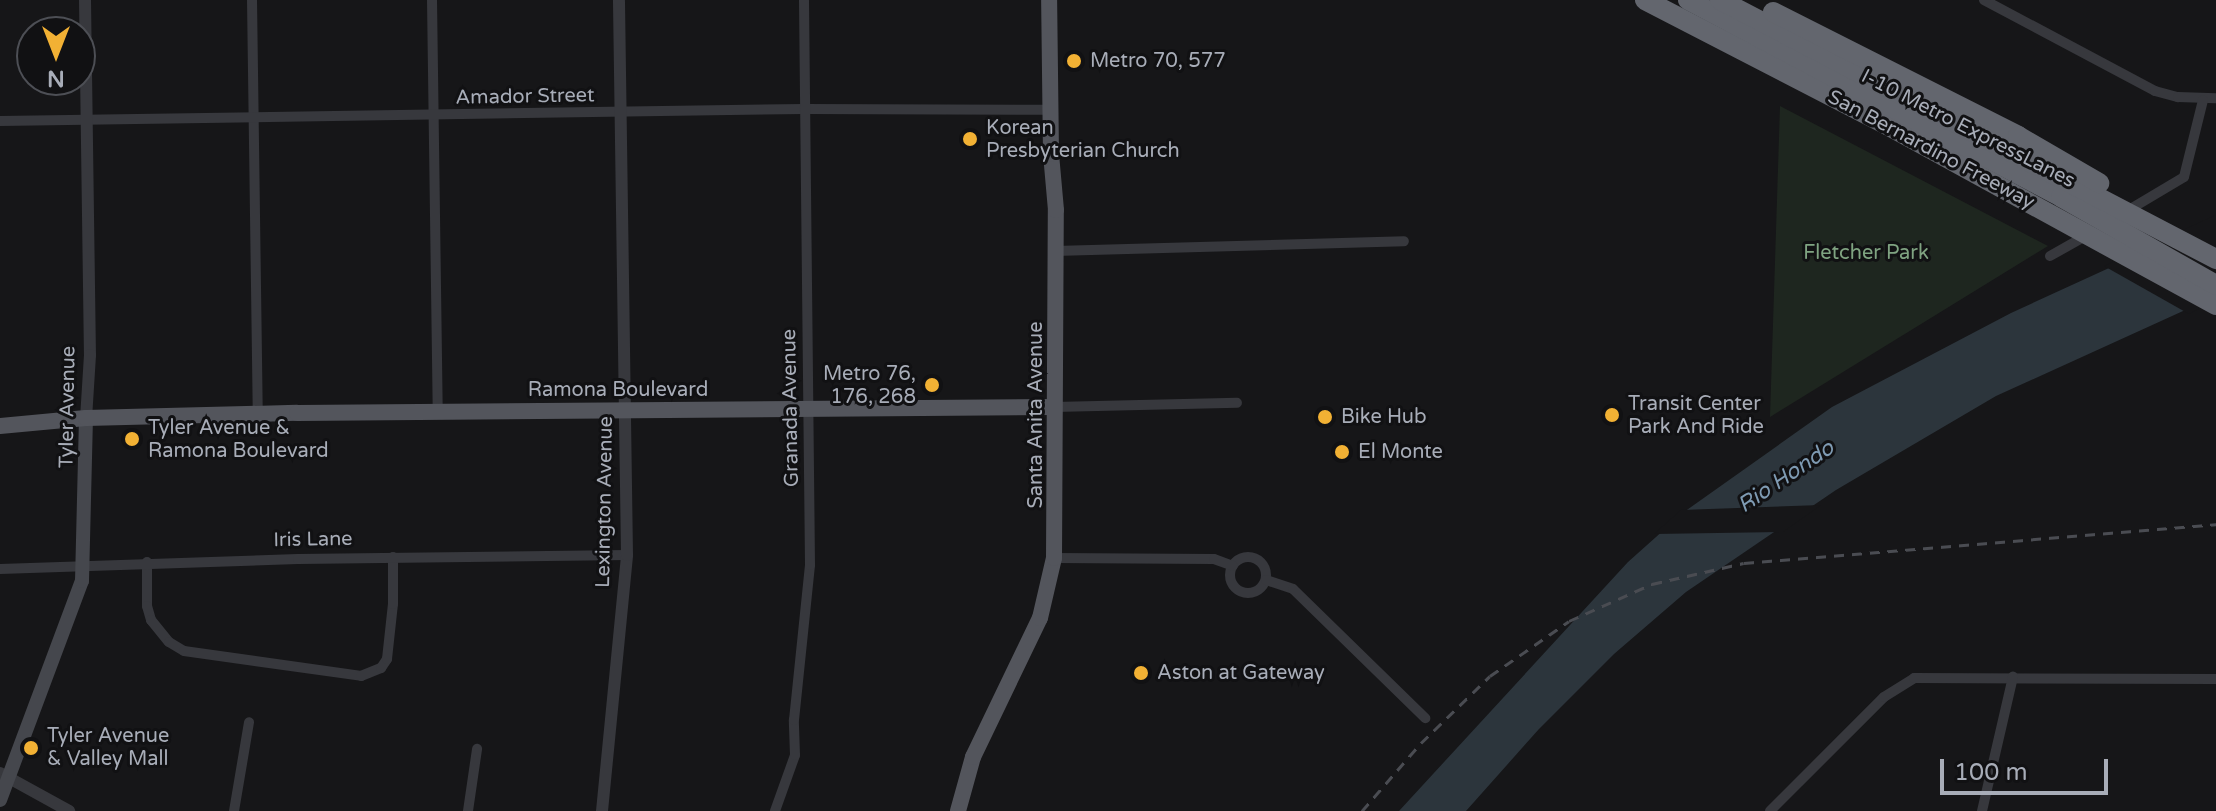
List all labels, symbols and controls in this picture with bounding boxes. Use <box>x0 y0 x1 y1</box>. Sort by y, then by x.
north arrow <box>16 16 96 96</box>
place label: Metro 70, 577 <box>1090 49 1226 73</box>
marker: Metro 70, 577 <box>1065 52 1083 70</box>
text: N <box>47 65 65 91</box>
street label: I-10 Metro ExpressLanes <box>1857 65 2079 193</box>
street label: Amador Street <box>455 84 595 110</box>
street label: San Bernardino Freeway <box>1824 85 2038 215</box>
place label: Korean Presbyterian Church <box>986 116 1180 163</box>
marker: Korean Presbyterian Church <box>961 130 979 148</box>
park label: Fletcher Park <box>1803 241 1929 265</box>
street label: Santa Anita Avenue <box>1024 321 1048 509</box>
street label: Granada Avenue <box>778 329 804 487</box>
street label: Tyler Avenue <box>55 346 81 468</box>
place label: Metro 76, 176, 268 <box>823 362 916 409</box>
marker: Metro 76, 176, 268 <box>923 376 941 394</box>
street label: Ramona Boulevard <box>528 378 708 402</box>
place label: Transit Center Park And Ride <box>1628 392 1764 439</box>
place label: Bike Hub <box>1341 405 1427 429</box>
marker: Transit Center Park And Ride <box>1603 406 1621 424</box>
marker: Bike Hub <box>1316 408 1334 426</box>
place label: Tyler Avenue & Ramona Boulevard <box>148 416 329 463</box>
street label: Lexington Avenue <box>592 416 618 588</box>
marker: Tyler Avenue & Ramona Boulevard <box>123 430 141 448</box>
water label: Rio Hondo <box>1733 435 1839 519</box>
place label: El Monte <box>1358 440 1443 464</box>
marker: El Monte <box>1333 443 1351 461</box>
street label: Iris Lane <box>273 527 353 553</box>
place label: Aston at Gateway <box>1157 661 1325 685</box>
marker: Aston at Gateway <box>1132 664 1150 682</box>
place label: Tyler Avenue & Valley Mall <box>47 724 169 771</box>
marker: Tyler Avenue & Valley Mall <box>22 739 40 757</box>
scale bar <box>1944 743 2112 793</box>
text: 100 m <box>1954 758 2028 787</box>

